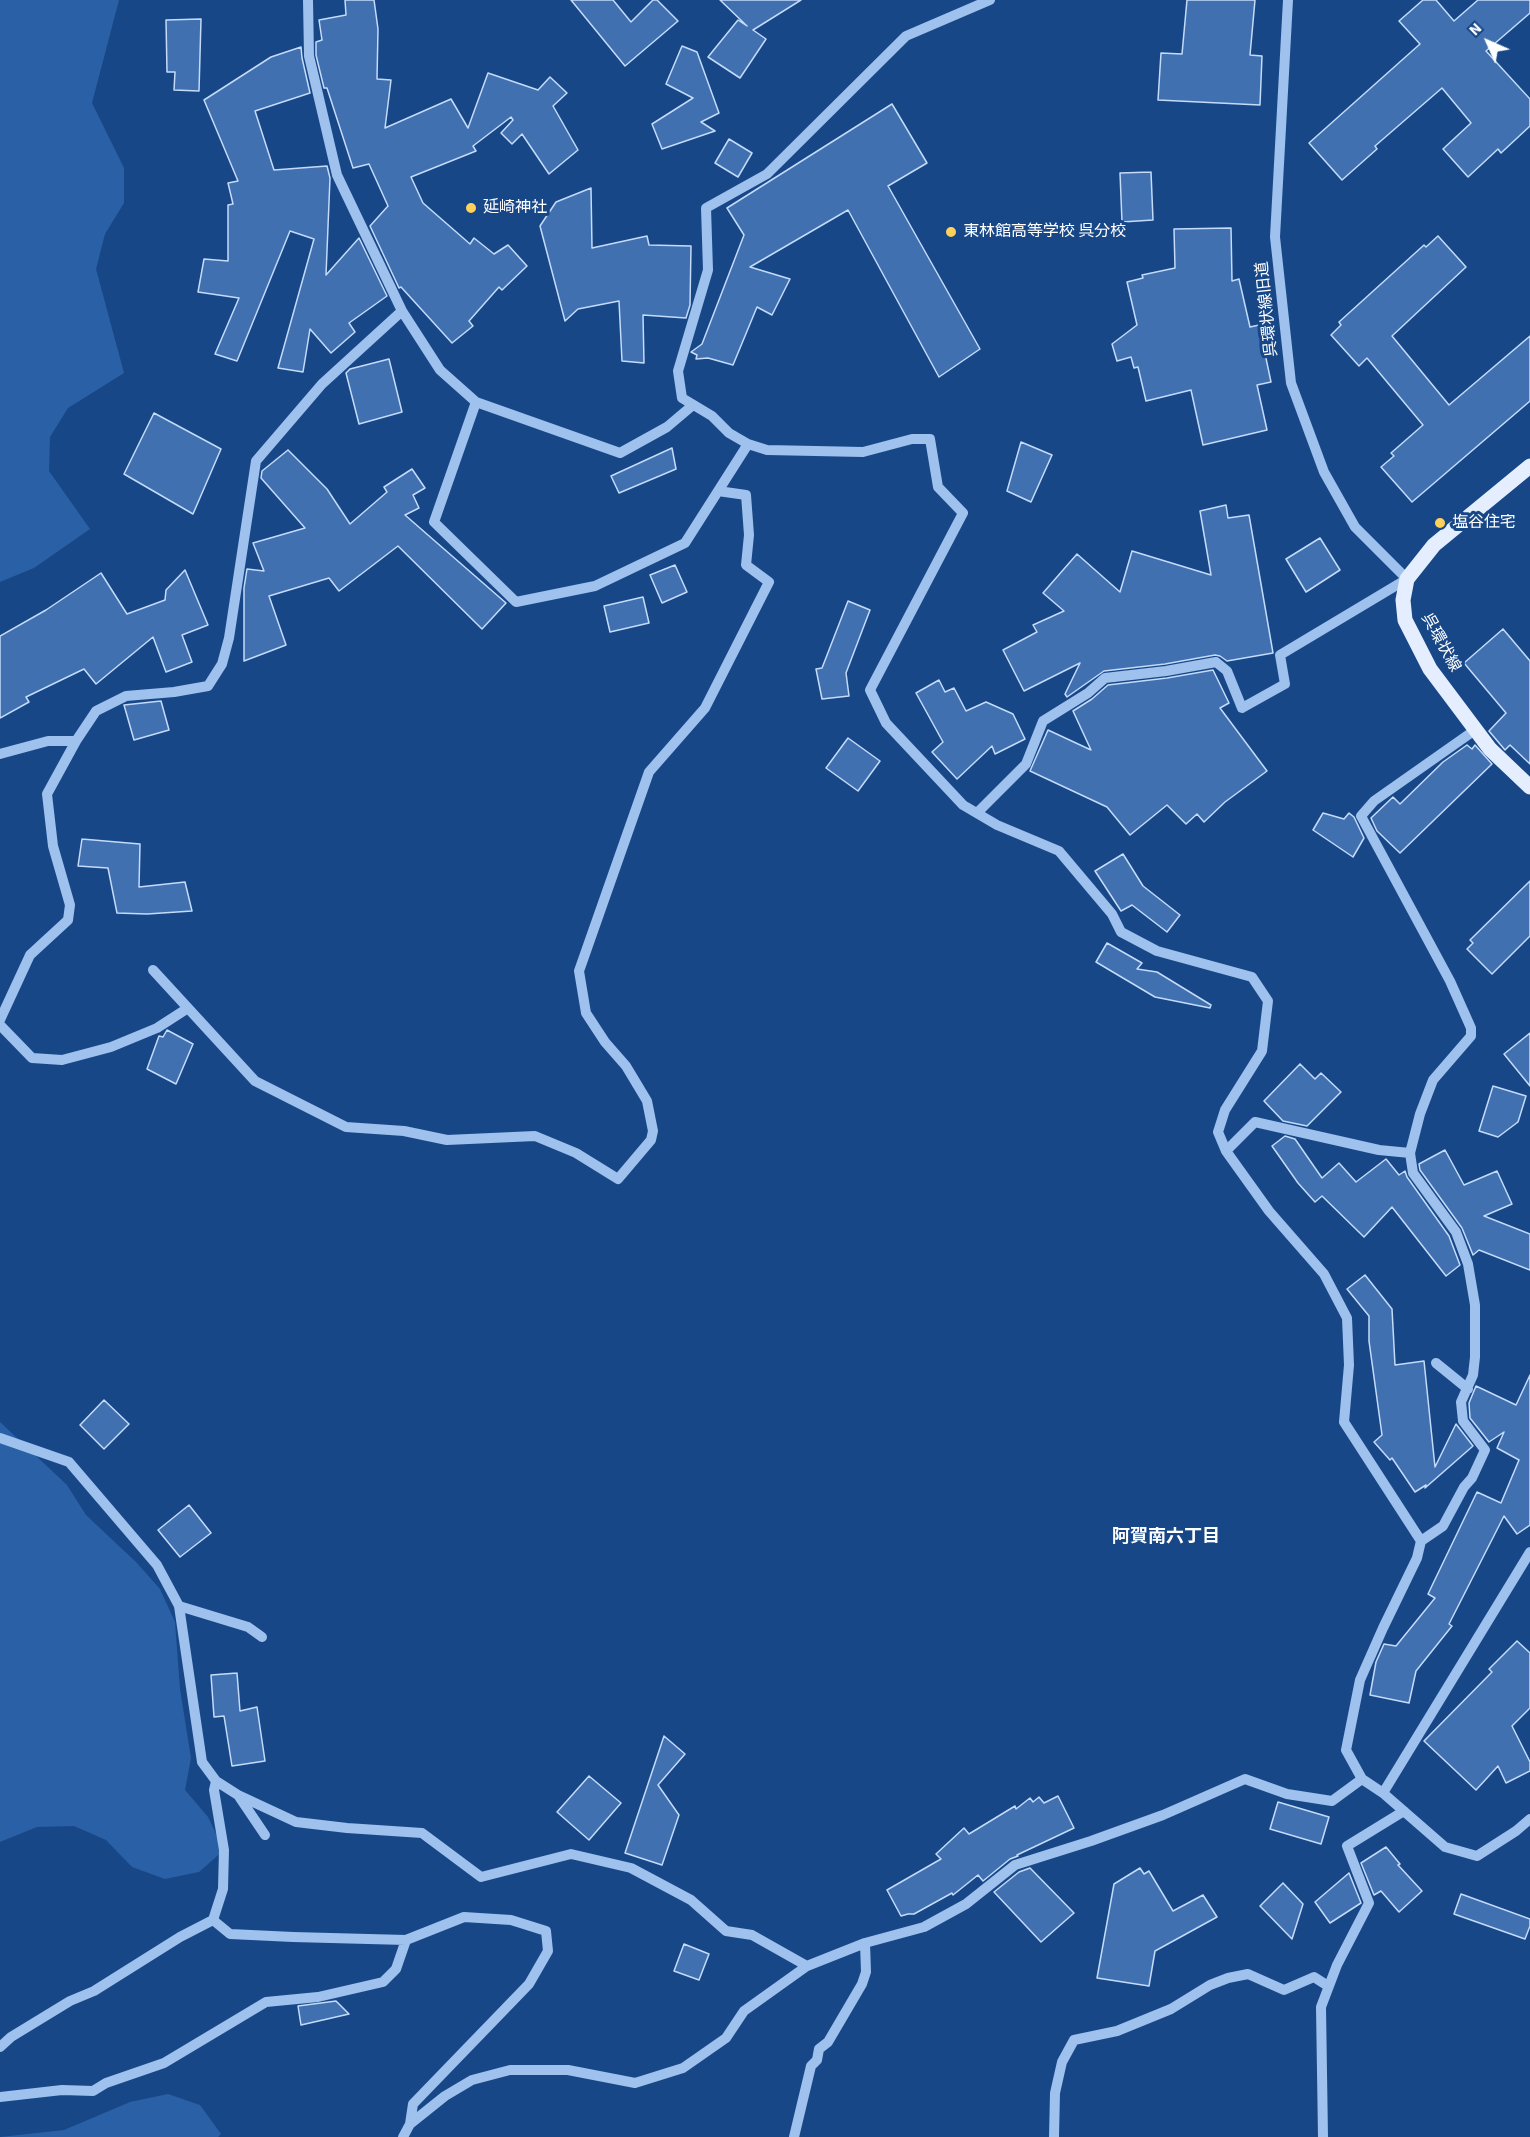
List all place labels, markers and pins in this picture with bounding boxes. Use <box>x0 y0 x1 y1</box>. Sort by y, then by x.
place label: 延崎神社 <box>483 198 547 218</box>
marker: 延崎神社 <box>464 201 478 215</box>
place label: 東林館高等学校 呉分校 <box>963 222 1126 242</box>
marker: 東林館高等学校 呉分校 <box>944 225 958 239</box>
place label: 塩谷住宅 <box>1452 513 1516 533</box>
marker: 塩谷住宅 <box>1433 516 1447 530</box>

